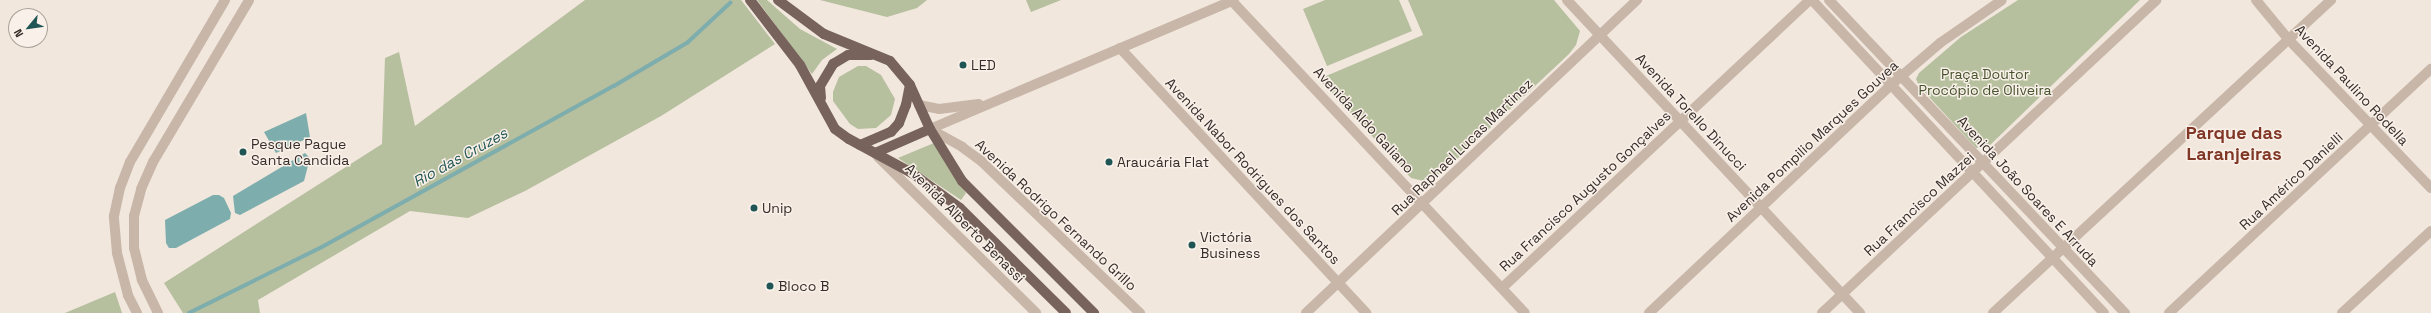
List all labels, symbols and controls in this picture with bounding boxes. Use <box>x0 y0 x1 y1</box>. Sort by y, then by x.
north arrow <box>8 8 48 48</box>
street label: Avenida Paulino Rodella <box>2292 21 2412 149</box>
text: N <box>10 27 26 40</box>
street label: Avenida Torello Dinucci <box>1632 50 1750 174</box>
place label: LED <box>971 57 996 73</box>
street label: Avenida Pompilio Marques Gouvea <box>1722 57 1902 225</box>
marker: LED <box>958 60 968 70</box>
street label: Avenida Aldo Galiano <box>1310 63 1418 177</box>
park label: Praça Doutor Procópio de Oliveira <box>1918 66 2052 98</box>
street label: Avenida Nabor Rodrigues dos Santos <box>1162 74 1344 268</box>
street label: Rua Raphael Lucas Martinez <box>1388 75 1536 219</box>
street label: Rua Francisco Augusto Gonçalves <box>1496 107 1674 275</box>
street label: Avenida João Soares E Arruda <box>1954 112 2102 270</box>
district label: Parque das Laranjeiras <box>2186 123 2282 166</box>
water label: Rio das Cruzes <box>410 124 510 190</box>
street label: Rua Américo Danielli <box>2236 129 2346 233</box>
place label: Pesque Pague Santa Candida <box>251 136 349 168</box>
street label: Avenida Rodrigo Fernando Grillo <box>972 136 1140 294</box>
marker: Pesque Pague Santa Candida <box>238 147 248 157</box>
street label: Rua Francisco Mazzei <box>1861 149 1977 259</box>
place label: Araucária Flat <box>1117 154 1209 170</box>
marker: Araucária Flat <box>1104 157 1114 167</box>
street label: Avenida Alberto Benassi <box>902 160 1028 286</box>
place label: Unip <box>762 200 792 216</box>
marker: Unip <box>749 203 759 213</box>
place label: Victória Business <box>1200 229 1260 262</box>
marker: Victória Business <box>1187 240 1197 250</box>
place label: Bloco B <box>778 278 829 294</box>
marker: Bloco B <box>765 281 775 291</box>

